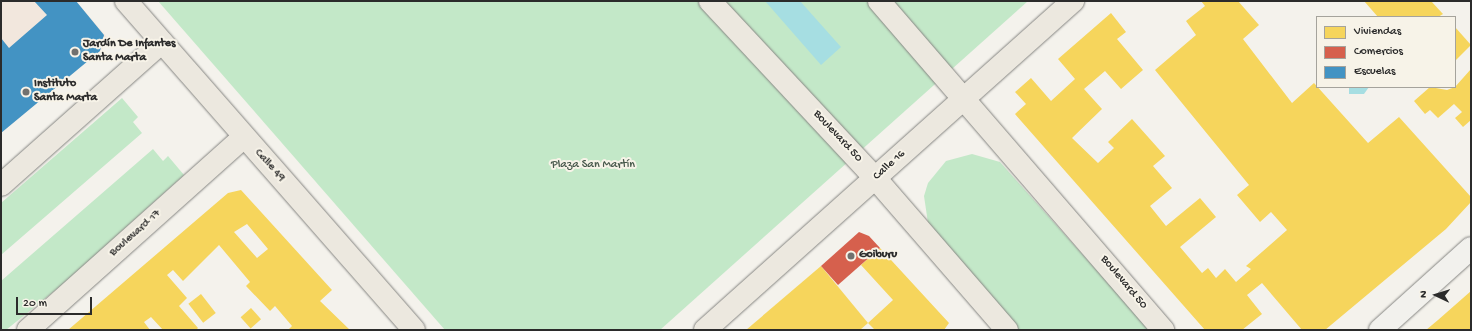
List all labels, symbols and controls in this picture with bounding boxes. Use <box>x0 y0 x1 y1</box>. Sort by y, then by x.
legend <box>1316 16 1456 88</box>
text: Viviendas <box>1354 25 1401 39</box>
place label: Jardín De Infantes Santa Marta <box>83 38 175 66</box>
text: Comercios <box>1354 45 1403 59</box>
marker: Jardín De Infantes Santa Marta <box>70 47 80 57</box>
text: Escuelas <box>1354 65 1396 79</box>
place label: Instituto Santa Marta <box>34 78 97 106</box>
marker: Instituto Santa Marta <box>21 87 31 97</box>
street label: Boulevard 50 <box>809 108 865 166</box>
street label: Calle 49 <box>251 147 287 185</box>
street label: Calle 16 <box>871 148 909 184</box>
park label: Plaza San Martín <box>551 159 635 173</box>
street label: Boulevard 17 <box>107 207 165 261</box>
place label: Goiburu <box>859 249 897 263</box>
marker: Goiburu <box>846 251 856 261</box>
street label: Boulevard 50 <box>1096 253 1150 313</box>
north arrow <box>1416 275 1456 315</box>
scale bar <box>18 289 94 315</box>
text: N <box>1418 290 1430 298</box>
text: 20 m <box>23 297 47 311</box>

